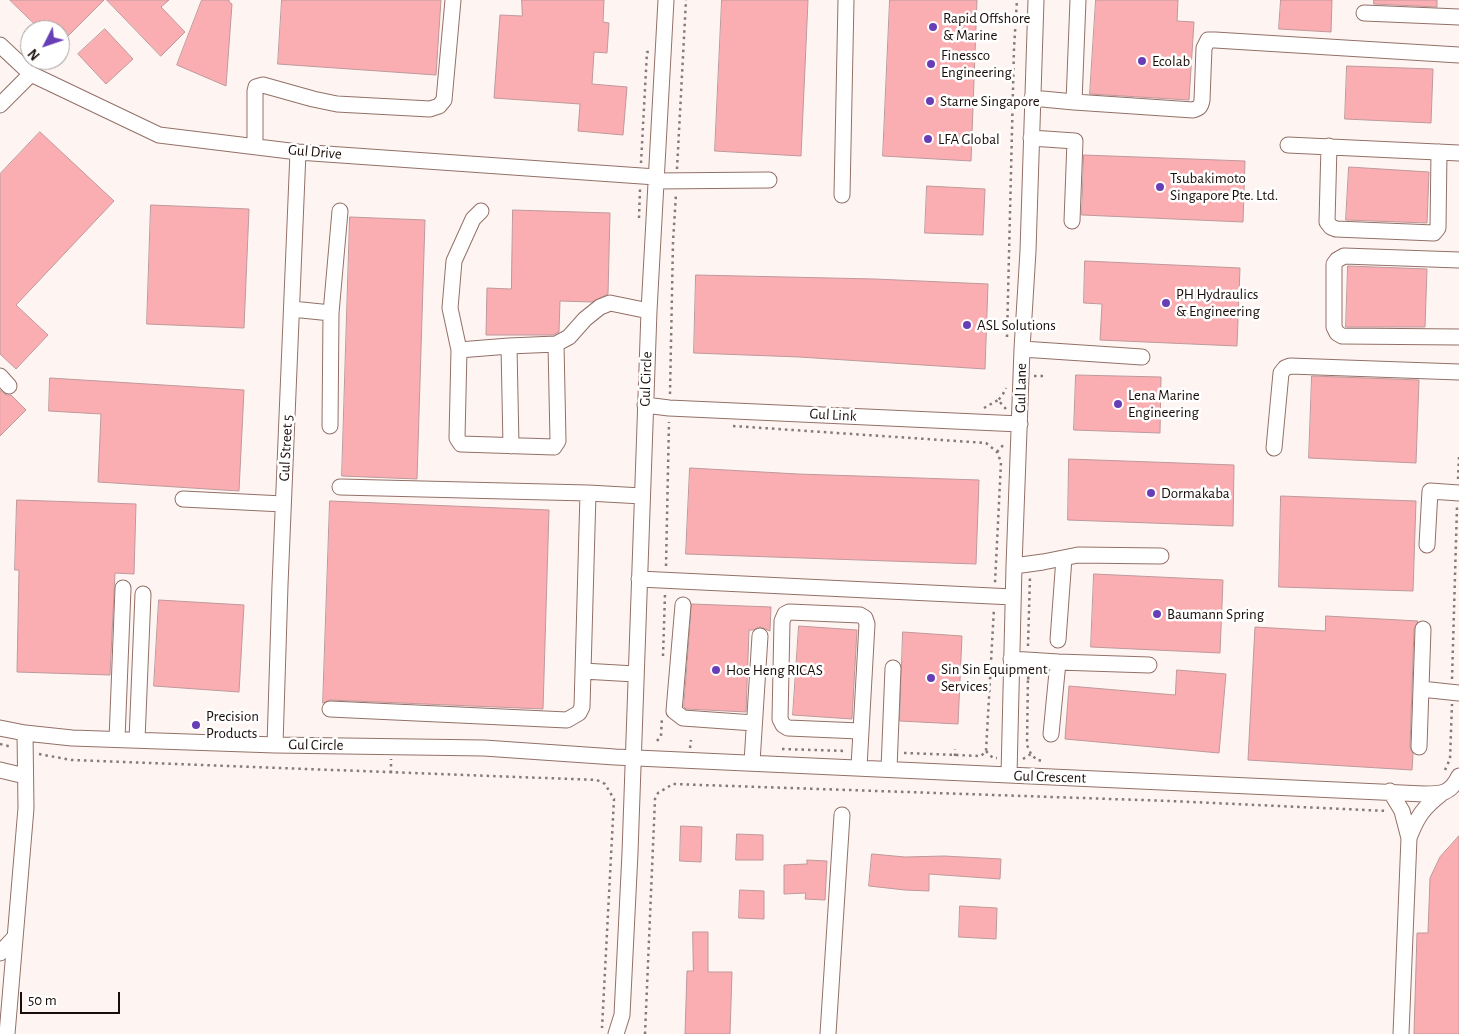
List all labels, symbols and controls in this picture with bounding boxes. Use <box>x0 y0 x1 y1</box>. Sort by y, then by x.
place label: Rapid Offshore & Marine <box>943 9 1030 44</box>
north arrow <box>20 20 70 70</box>
marker: Rapid Offshore & Marine <box>927 21 939 33</box>
text: N <box>26 46 43 62</box>
place label: Finessco Engineering <box>941 46 1012 81</box>
place label: Ecolab <box>1152 52 1190 70</box>
marker: Ecolab <box>1136 55 1148 67</box>
marker: Finessco Engineering <box>925 58 937 70</box>
place label: Starne Singapore <box>940 92 1040 110</box>
marker: Starne Singapore <box>924 95 936 107</box>
place label: LFA Global <box>938 130 1000 148</box>
marker: LFA Global <box>922 133 934 145</box>
street label: Gul Drive <box>287 141 343 163</box>
place label: Tsubakimoto Singapore Pte. Ltd. <box>1170 169 1278 204</box>
marker: Tsubakimoto Singapore Pte. Ltd. <box>1154 181 1166 193</box>
place label: PH Hydraulics & Engineering <box>1176 285 1260 320</box>
marker: PH Hydraulics & Engineering <box>1160 297 1172 309</box>
place label: ASL Solutions <box>977 316 1056 334</box>
marker: ASL Solutions <box>961 319 973 331</box>
street label: Gul Circle <box>636 351 656 407</box>
street label: Gul Lane <box>1012 363 1030 413</box>
place label: Lena Marine Engineering <box>1128 386 1200 421</box>
marker: Lena Marine Engineering <box>1112 398 1124 410</box>
street label: Gul Link <box>809 405 857 425</box>
street label: Gul Street 5 <box>275 414 297 482</box>
place label: Dormakaba <box>1161 484 1230 502</box>
marker: Dormakaba <box>1145 487 1157 499</box>
place label: Baumann Spring <box>1167 605 1264 623</box>
marker: Baumann Spring <box>1151 608 1163 620</box>
place label: Sin Sin Equipment Services <box>941 660 1048 695</box>
place label: Hoe Heng RICAS <box>726 661 823 679</box>
marker: Hoe Heng RICAS <box>710 664 722 676</box>
marker: Sin Sin Equipment Services <box>925 672 937 684</box>
place label: Precision Products <box>206 707 259 742</box>
marker: Precision Products <box>190 719 202 731</box>
street label: Gul Circle <box>288 736 344 754</box>
street label: Gul Crescent <box>1013 767 1087 787</box>
scale bar <box>22 982 122 1014</box>
text: 50 m <box>28 993 57 1008</box>

